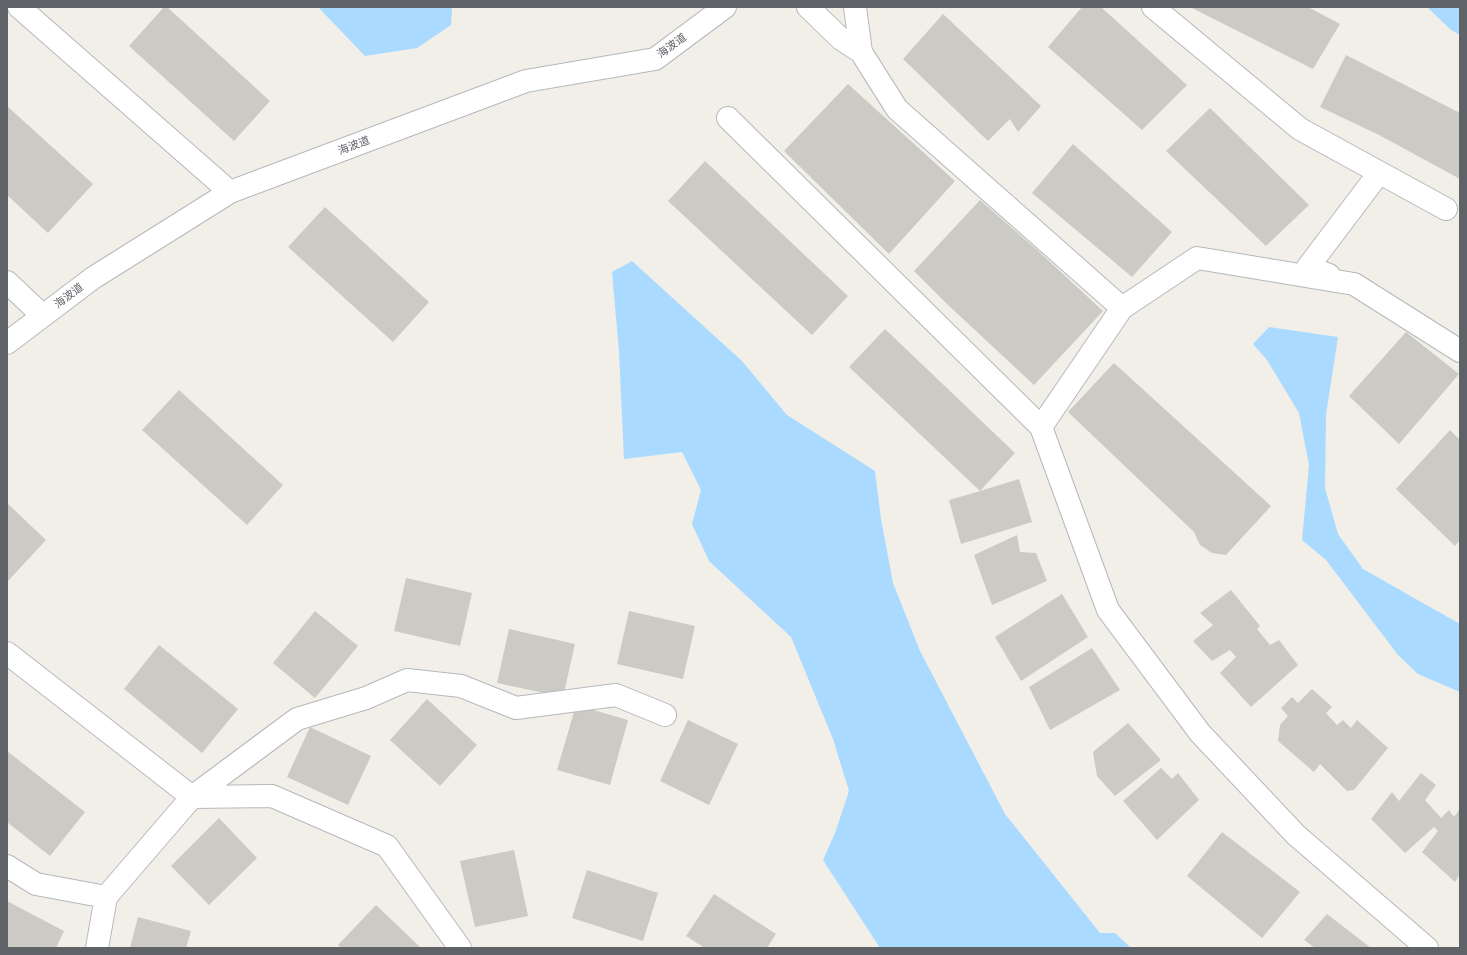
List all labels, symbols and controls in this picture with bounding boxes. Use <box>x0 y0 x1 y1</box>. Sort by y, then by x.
street label: 海波道 <box>655 31 689 61</box>
street label: 海波道 <box>336 134 372 158</box>
street label: 海波道 <box>52 281 86 311</box>

